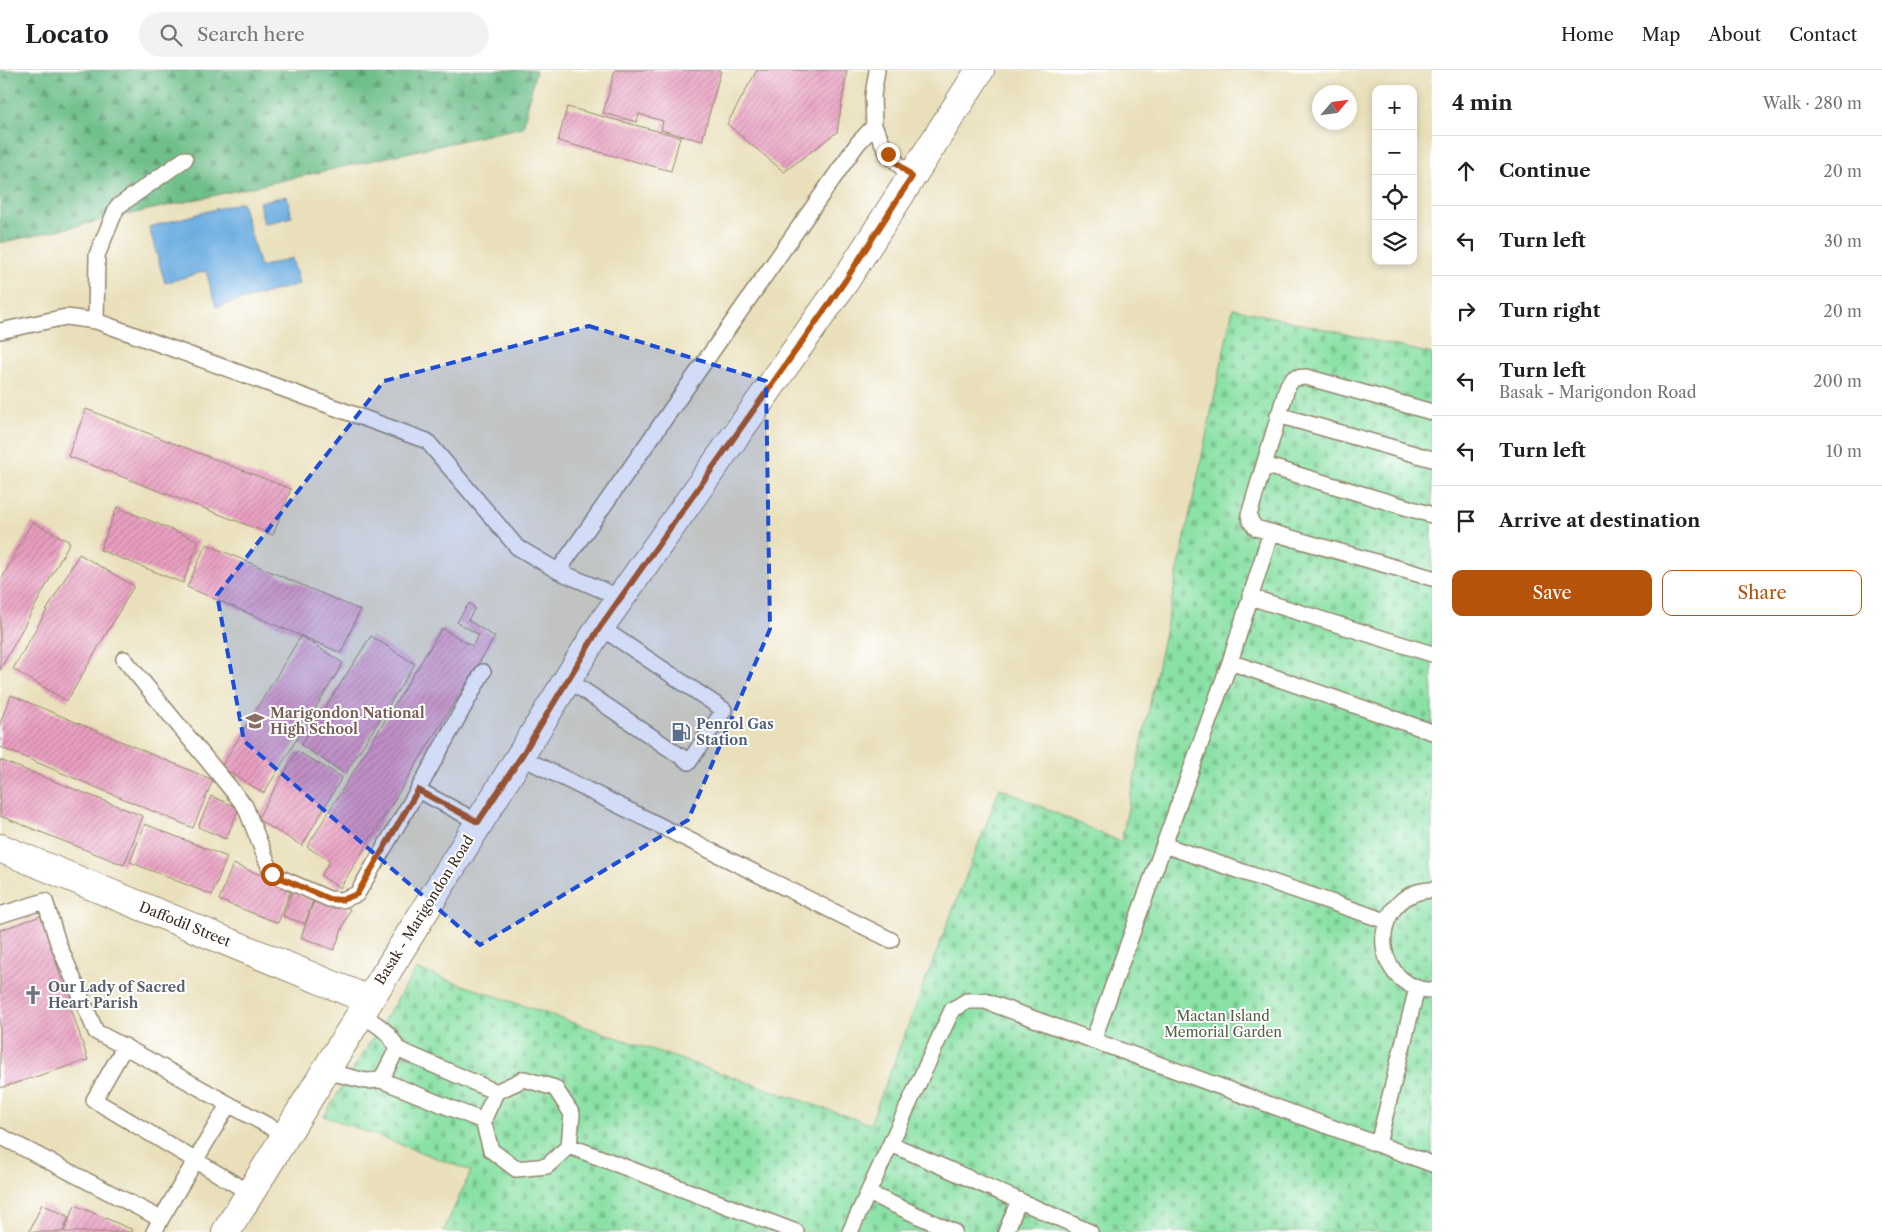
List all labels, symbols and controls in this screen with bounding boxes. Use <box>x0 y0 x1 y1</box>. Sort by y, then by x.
search box <box>139 12 489 57</box>
text: Locato <box>25 20 109 49</box>
icon: search <box>157 21 185 49</box>
text: Search here <box>197 23 305 46</box>
text: Home <box>1561 24 1614 46</box>
text: Map <box>1642 24 1680 46</box>
text: About <box>1708 24 1761 46</box>
text: Contact <box>1789 24 1857 46</box>
north arrow <box>1312 85 1357 130</box>
map controls <box>1372 85 1417 265</box>
button: + <box>1372 85 1417 130</box>
text: 4 min <box>1452 90 1513 115</box>
text: Walk · 280 m <box>1763 93 1862 113</box>
button: − <box>1372 130 1417 175</box>
route end <box>877 143 900 166</box>
icon: ahead <box>1452 157 1480 185</box>
text: Continue <box>1499 159 1591 182</box>
text: 20 m <box>1823 161 1862 181</box>
button: locate <box>1372 175 1417 220</box>
button: layers <box>1372 220 1417 265</box>
icon: left <box>1452 227 1480 255</box>
text: Turn left <box>1499 229 1586 252</box>
text: 30 m <box>1824 231 1862 251</box>
icon: right <box>1452 297 1480 325</box>
text: Turn right <box>1499 299 1600 322</box>
text: 20 m <box>1823 301 1862 321</box>
text: Turn left <box>1499 359 1586 382</box>
icon: left <box>1452 367 1480 395</box>
text: 200 m <box>1813 371 1862 391</box>
text: Basak - Marigondon Road <box>1499 382 1696 402</box>
icon: left <box>1452 437 1480 465</box>
text: Turn left <box>1499 439 1586 462</box>
text: 10 m <box>1826 441 1862 461</box>
icon: arrive <box>1452 507 1480 535</box>
text: Arrive at destination <box>1499 509 1700 532</box>
button: Save <box>1452 570 1652 616</box>
button: Share <box>1662 570 1862 616</box>
place label: Marigondon National High School <box>270 704 425 738</box>
school or university icon: Marigondon National High School <box>244 710 266 732</box>
place label: Penrol Gas Station <box>696 715 774 749</box>
fuel station icon: Penrol Gas Station <box>670 721 692 743</box>
street label: Basak - Marigondon Road <box>371 832 478 988</box>
route start <box>261 863 284 886</box>
street label: Daffodil Street <box>137 897 233 951</box>
place label: Our Lady of Sacred Heart Parish <box>48 978 186 1012</box>
church icon: Our Lady of Sacred Heart Parish <box>22 984 44 1006</box>
park label: Mactan Island Memorial Garden <box>1164 1007 1282 1041</box>

